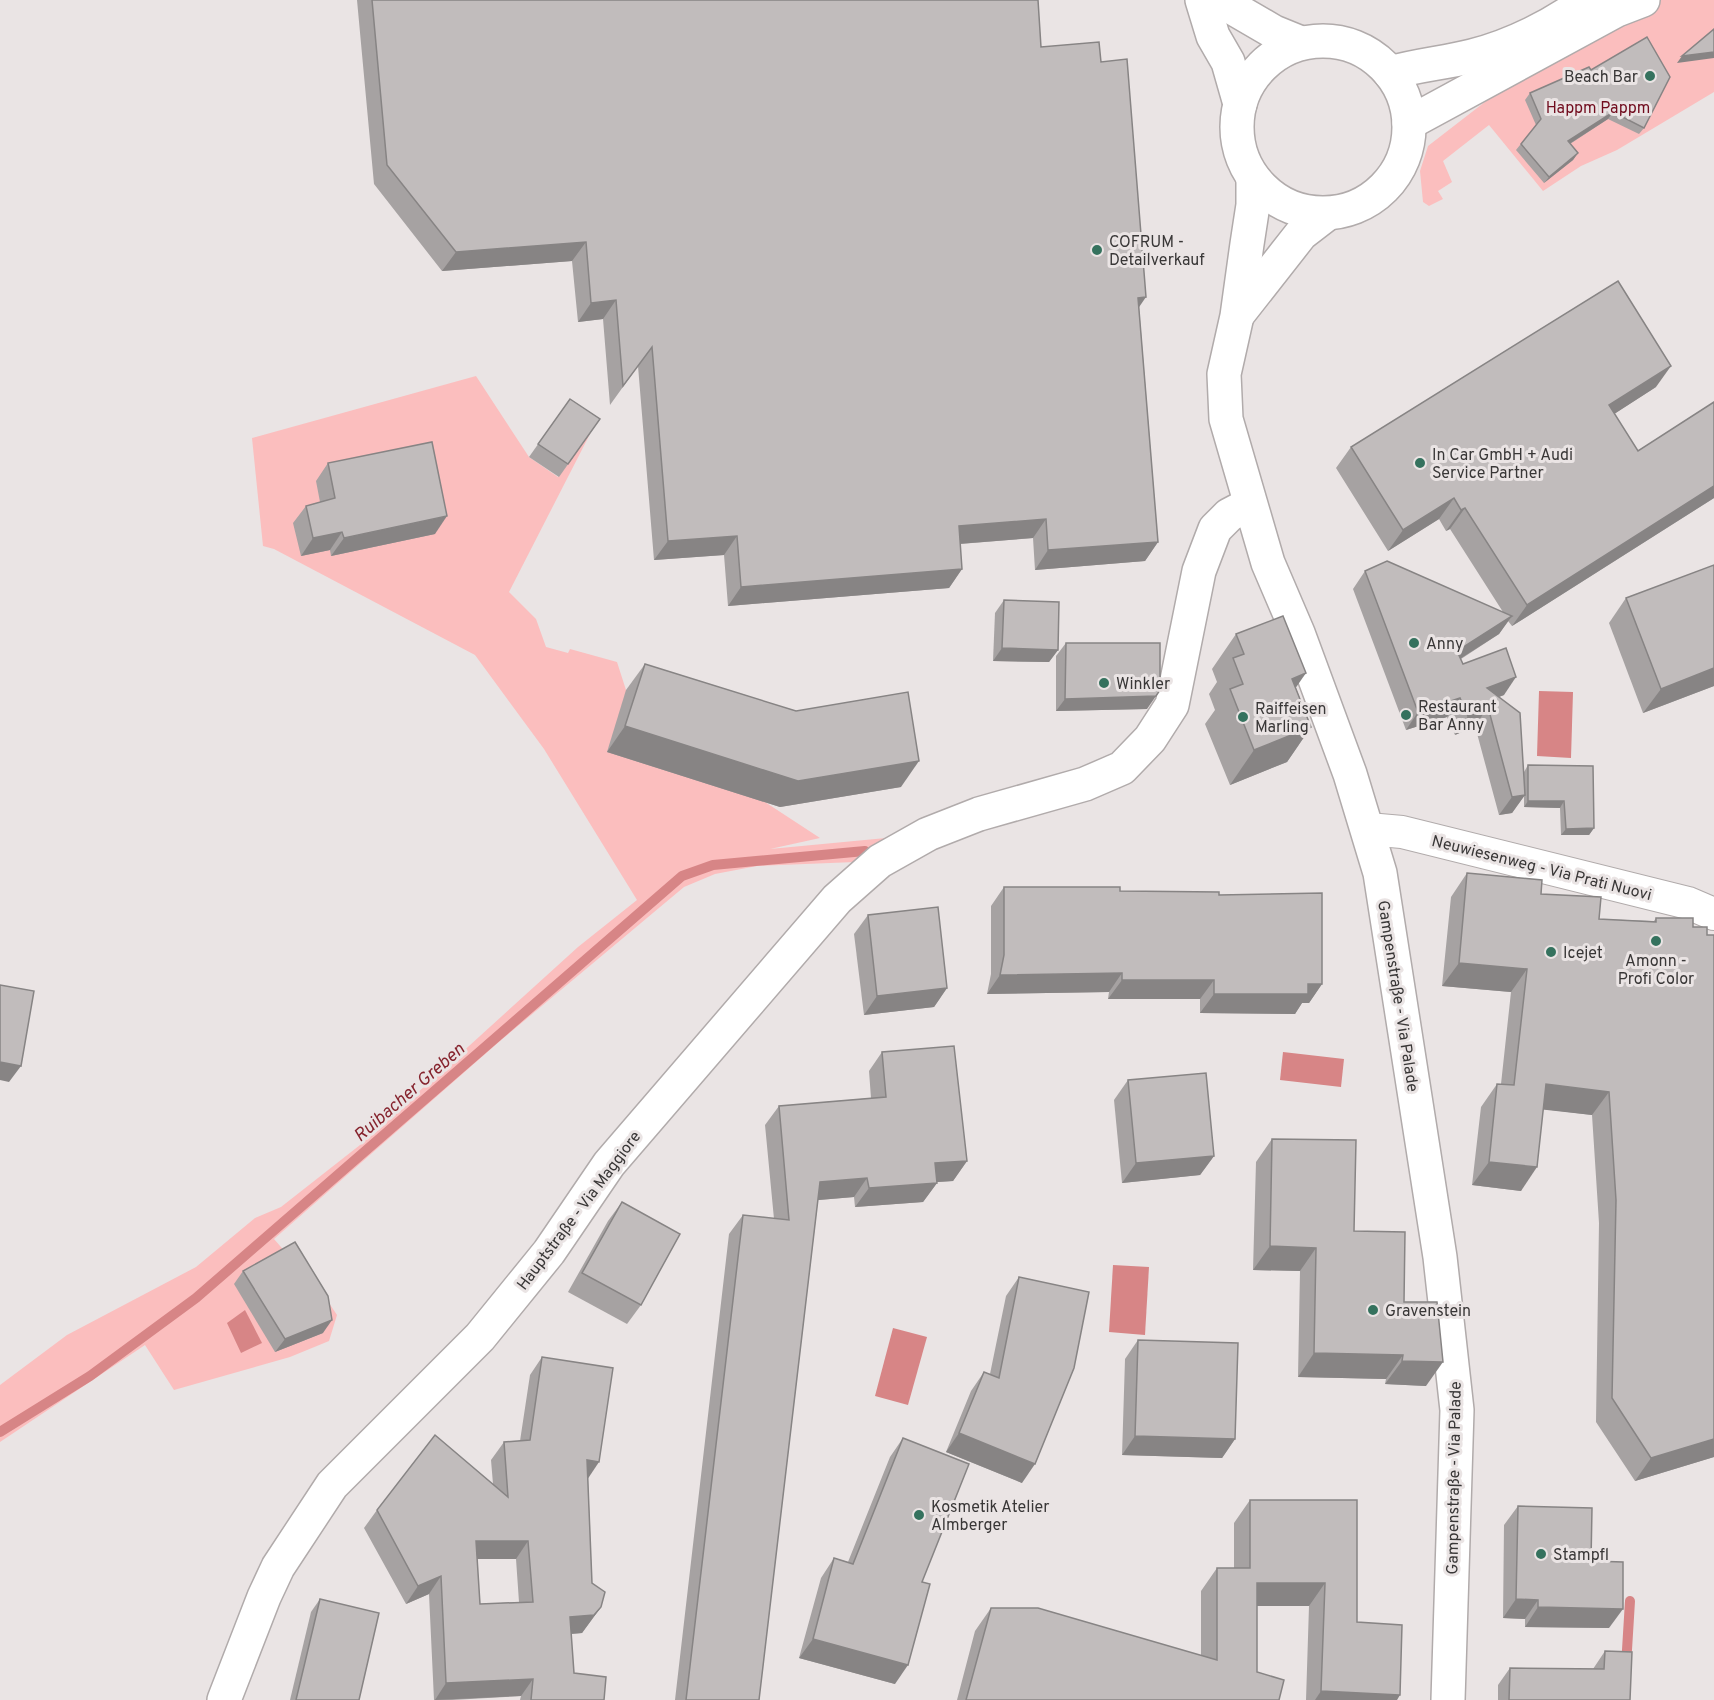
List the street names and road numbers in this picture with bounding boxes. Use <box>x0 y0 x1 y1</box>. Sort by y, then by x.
street label: Neuwiesenweg - Via Prati Nuovi <box>1429 832 1654 906</box>
street label: Gampenstraße - Via Palade <box>1372 899 1422 1093</box>
street label: Hauptstraße - Via Maggiore <box>513 1128 646 1295</box>
street label: Gampenstraße - Via Palade <box>1443 1381 1467 1575</box>

